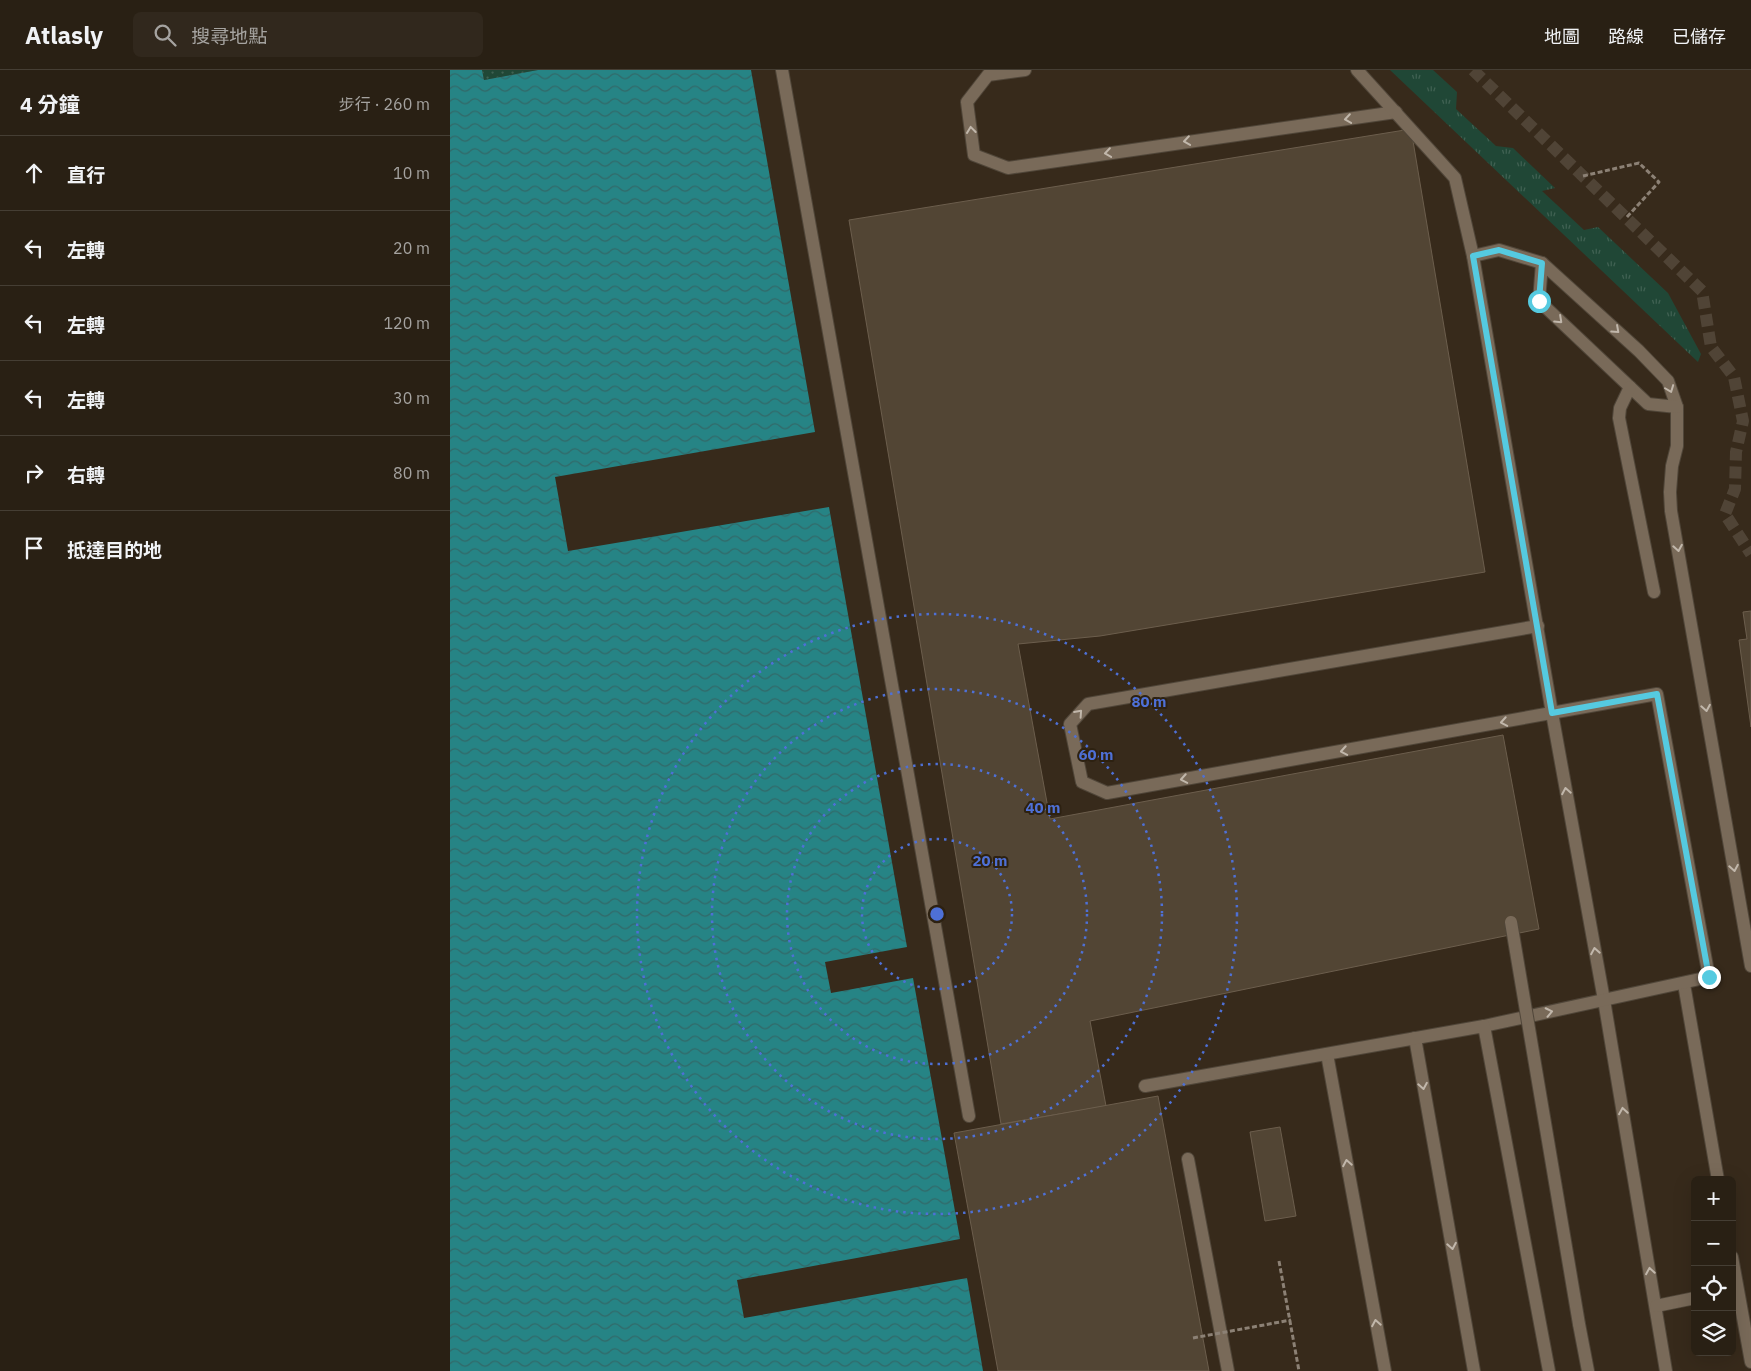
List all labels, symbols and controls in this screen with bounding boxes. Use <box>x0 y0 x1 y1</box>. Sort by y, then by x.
search box <box>133 12 483 57</box>
text: Atlasly <box>25 19 103 51</box>
icon: search <box>151 21 179 49</box>
text: 搜尋地點 <box>191 24 267 48</box>
text: 地圖 <box>1544 25 1580 48</box>
text: 路線 <box>1608 25 1644 48</box>
text: 已儲存 <box>1672 25 1726 48</box>
text: 4 分鐘 <box>20 90 80 118</box>
text: 步行 · 260 m <box>339 94 430 114</box>
one-way arrow <box>1344 113 1352 124</box>
one-way arrow <box>966 126 977 134</box>
one-way arrow <box>1183 136 1192 146</box>
one-way arrow <box>1104 147 1112 158</box>
icon: ahead <box>20 159 48 187</box>
text: 直行 <box>67 163 105 187</box>
text: 10 m <box>393 163 430 183</box>
icon: left <box>20 234 48 262</box>
text: 左轉 <box>67 238 105 262</box>
text: 20 m <box>393 238 430 258</box>
route start <box>1528 290 1551 313</box>
icon: left <box>20 309 48 337</box>
text: 左轉 <box>67 313 105 337</box>
text: 120 m <box>383 313 430 333</box>
one-way arrow <box>1553 314 1562 323</box>
one-way arrow <box>1610 324 1619 333</box>
icon: left <box>20 384 48 412</box>
one-way arrow <box>1664 384 1674 392</box>
text: 左轉 <box>67 388 105 412</box>
text: 30 m <box>393 388 430 408</box>
icon: right <box>20 459 48 487</box>
text: 右轉 <box>67 463 105 487</box>
text: 80 m <box>393 463 430 483</box>
icon: arrive <box>20 534 48 562</box>
text: 抵達目的地 <box>67 538 162 562</box>
one-way arrow <box>1672 544 1682 553</box>
text: 80 m <box>1132 692 1166 711</box>
one-way arrow <box>1700 704 1710 713</box>
one-way arrow <box>1074 710 1083 719</box>
one-way arrow <box>1500 716 1508 726</box>
text: 60 m <box>1079 745 1113 764</box>
one-way arrow <box>1340 745 1348 755</box>
one-way arrow <box>1180 774 1189 784</box>
one-way arrow <box>1562 786 1572 795</box>
text: 40 m <box>1026 798 1060 817</box>
text: 20 m <box>973 851 1007 870</box>
one-way arrow <box>1728 864 1738 873</box>
centre of rings <box>928 905 946 923</box>
one-way arrow <box>1591 946 1601 955</box>
route end <box>1698 966 1721 989</box>
one-way arrow <box>1544 1007 1553 1017</box>
one-way arrow <box>1418 1081 1428 1090</box>
one-way arrow <box>1618 1106 1628 1115</box>
one-way arrow <box>1342 1159 1353 1168</box>
map controls <box>1691 1176 1736 1356</box>
button: + <box>1691 1176 1736 1221</box>
button: − <box>1691 1221 1736 1266</box>
one-way arrow <box>1446 1241 1456 1250</box>
button: locate <box>1691 1266 1736 1311</box>
one-way arrow <box>1645 1267 1655 1276</box>
button: layers <box>1691 1311 1736 1356</box>
one-way arrow <box>1372 1319 1382 1327</box>

